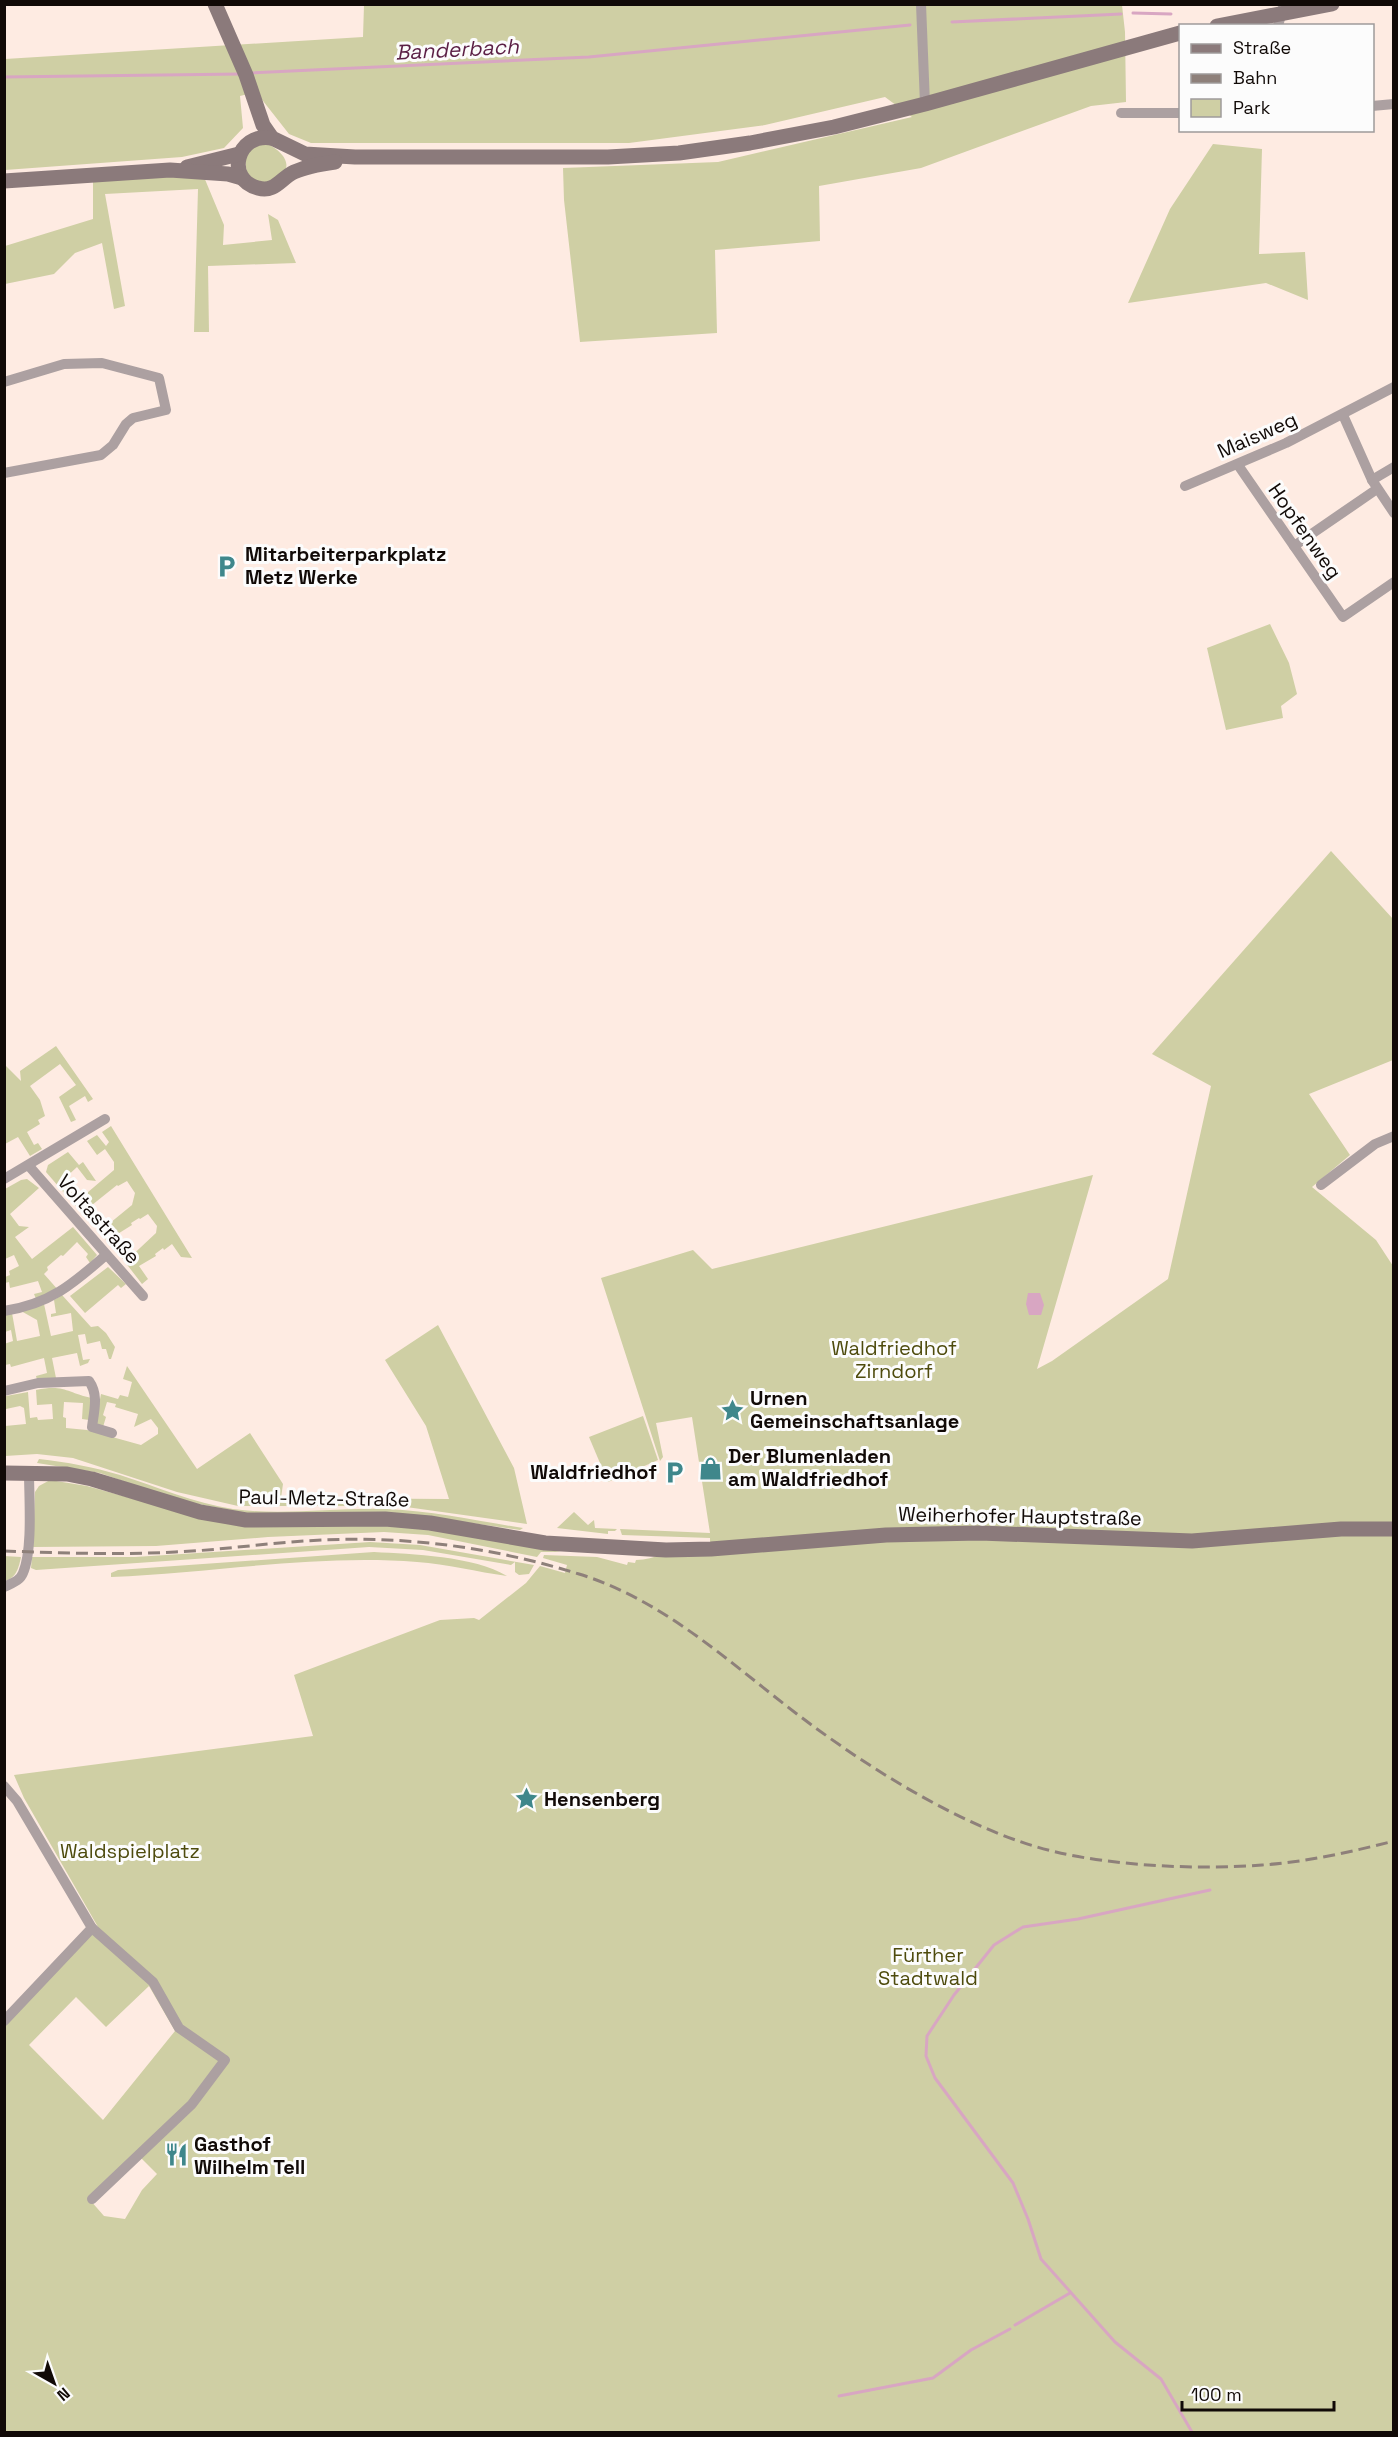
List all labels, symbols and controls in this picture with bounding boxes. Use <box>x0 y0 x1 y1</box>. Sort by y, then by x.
legend <box>1179 24 1374 132</box>
water label: Banderbach <box>395 32 520 66</box>
text: Straße <box>1233 36 1291 59</box>
text: Bahn <box>1233 66 1277 89</box>
text: Park <box>1233 96 1271 119</box>
street label: Maisweg <box>1213 406 1301 464</box>
street label: Hopfenweg <box>1263 478 1347 584</box>
place label: Mitarbeiterparkplatz Metz Werke <box>245 541 446 590</box>
parking icon: Mitarbeiterparkplatz Metz Werke <box>214 553 240 579</box>
street label: Voltastraße <box>52 1169 146 1269</box>
park label: Waldfriedhof Zirndorf <box>831 1335 957 1384</box>
place label: Urnen Gemeinschaftsanlage <box>750 1385 959 1434</box>
place icon: Urnen Gemeinschaftsanlage <box>719 1397 745 1423</box>
place label: Der Blumenladen am Waldfriedhof <box>728 1443 891 1492</box>
shop icon: Der Blumenladen am Waldfriedhof <box>697 1455 723 1481</box>
place label: Waldfriedhof <box>530 1459 657 1485</box>
parking icon: Waldfriedhof <box>662 1459 688 1485</box>
street label: Paul-Metz-Straße <box>238 1484 410 1512</box>
street label: Weiherhofer Hauptstraße <box>898 1501 1142 1531</box>
place icon: Hensenberg <box>513 1786 539 1812</box>
place label: Hensenberg <box>544 1786 660 1812</box>
park label: Waldspielplatz <box>60 1838 200 1864</box>
park label: Fürther Stadtwald <box>878 1942 978 1991</box>
place label: Gasthof Wilhelm Tell <box>194 2131 305 2180</box>
restaurant icon: Gasthof Wilhelm Tell <box>163 2142 189 2168</box>
north arrow <box>24 2353 84 2413</box>
scale bar <box>1182 2374 1334 2412</box>
text: N <box>52 2383 74 2406</box>
text: 100 m <box>1191 2383 1242 2406</box>

